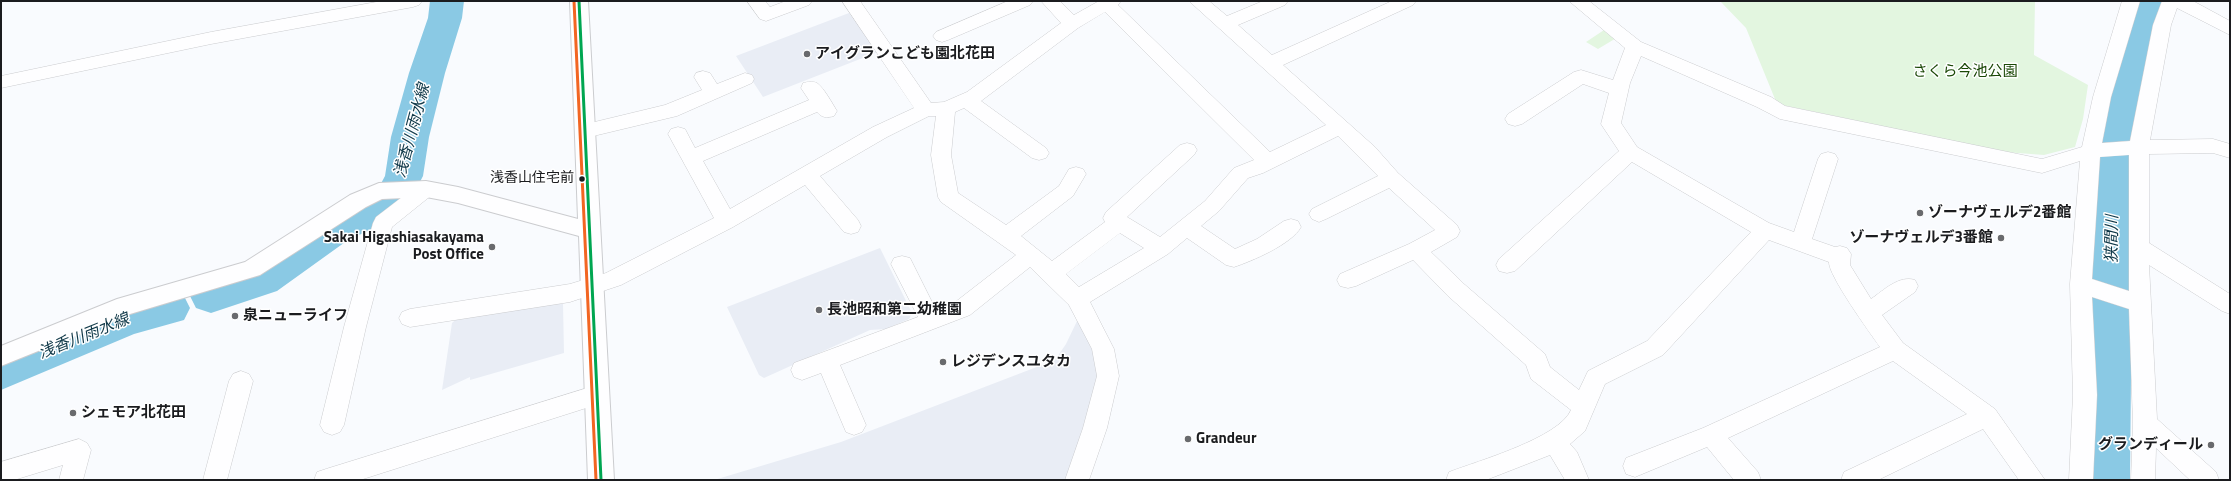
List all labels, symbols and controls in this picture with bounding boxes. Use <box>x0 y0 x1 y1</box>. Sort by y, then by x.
place label: アイグランこども園北花田 <box>815 45 995 63</box>
marker: アイグランこども園北花田 <box>802 49 812 59</box>
park label: さくら今池公園 <box>1913 63 2017 81</box>
water label: 浅香川雨水線 <box>391 82 435 180</box>
place label: 浅香山住宅前 <box>490 171 574 187</box>
marker: 浅香山住宅前 <box>577 174 587 184</box>
place label: ゾーナヴェルデ2番館 <box>1928 204 2071 222</box>
marker: ゾーナヴェルデ2番館 <box>1915 208 1925 218</box>
water label: 狭間川 <box>2103 215 2123 263</box>
place label: Sakai Higashiasakayama Post Office <box>324 229 484 264</box>
place label: ゾーナヴェルデ3番館 <box>1850 229 1993 247</box>
marker: ゾーナヴェルデ3番館 <box>1996 233 2006 243</box>
marker: Sakai Higashiasakayama Post Office <box>487 242 497 252</box>
place label: 長池昭和第二幼稚園 <box>827 301 962 319</box>
marker: 長池昭和第二幼稚園 <box>814 305 824 315</box>
place label: 泉ニューライフ <box>243 307 348 325</box>
water label: 浅香川雨水線 <box>36 310 132 364</box>
marker: 泉ニューライフ <box>230 311 240 321</box>
place label: レジデンスユタカ <box>951 353 1071 371</box>
marker: レジデンスユタカ <box>938 357 948 367</box>
place label: シェモア北花田 <box>81 404 186 422</box>
marker: シェモア北花田 <box>68 408 78 418</box>
place label: Grandeur <box>1196 430 1256 448</box>
marker: Grandeur <box>1183 434 1193 444</box>
place label: グランディール <box>2098 436 2203 454</box>
marker: グランディール <box>2206 440 2216 450</box>

